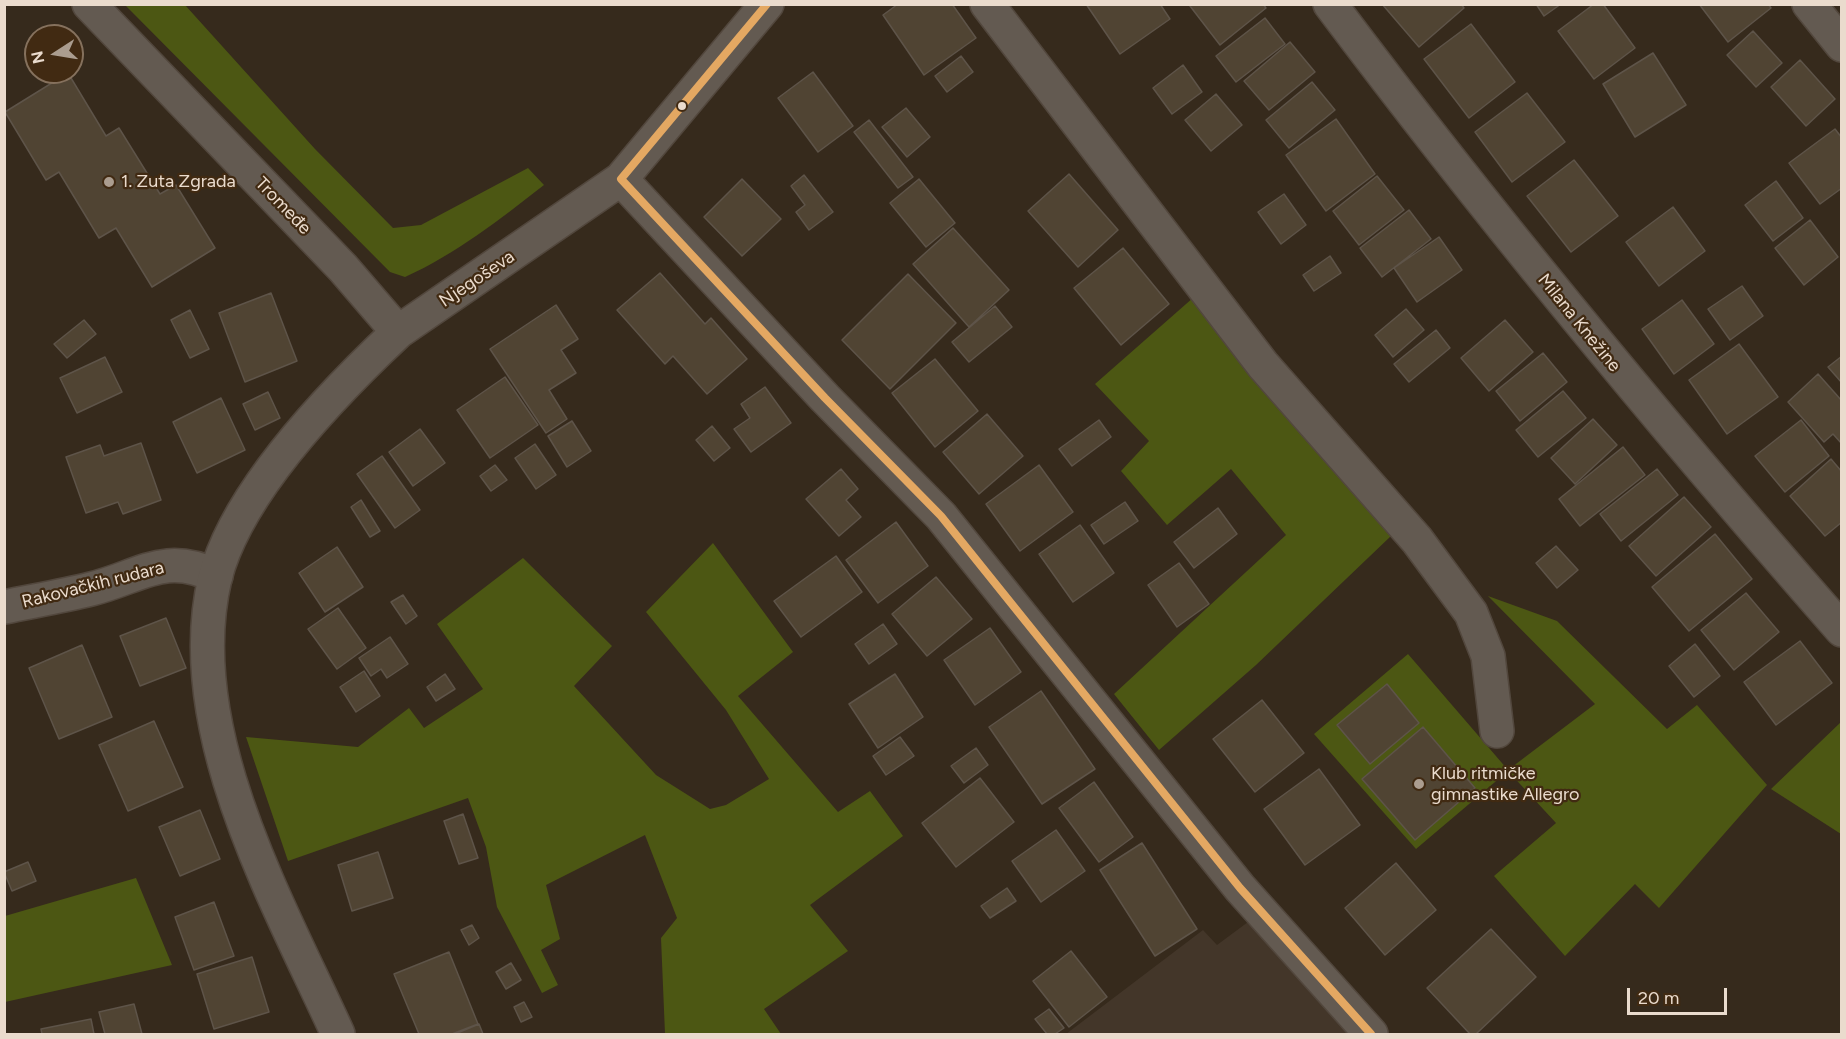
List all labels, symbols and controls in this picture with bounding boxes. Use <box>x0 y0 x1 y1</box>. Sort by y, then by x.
north arrow <box>24 24 84 84</box>
text: N <box>27 49 48 65</box>
unlabelled marker <box>676 100 688 112</box>
place label: 1. Zuta Zgrada <box>121 171 236 193</box>
street label: Tromeđe <box>251 173 315 239</box>
marker: 1. Zuta Zgrada <box>102 175 116 189</box>
street label: Njegoševa <box>435 246 519 312</box>
street label: Milana Knežine <box>1533 270 1625 376</box>
street label: Rakovačkih rudara <box>20 557 166 613</box>
place label: Klub ritmičke gimnastike Allegro <box>1431 763 1579 806</box>
marker: Klub ritmičke gimnastike Allegro <box>1412 777 1426 791</box>
scale bar <box>1630 976 1730 1014</box>
text: 20 m <box>1638 987 1679 1009</box>

